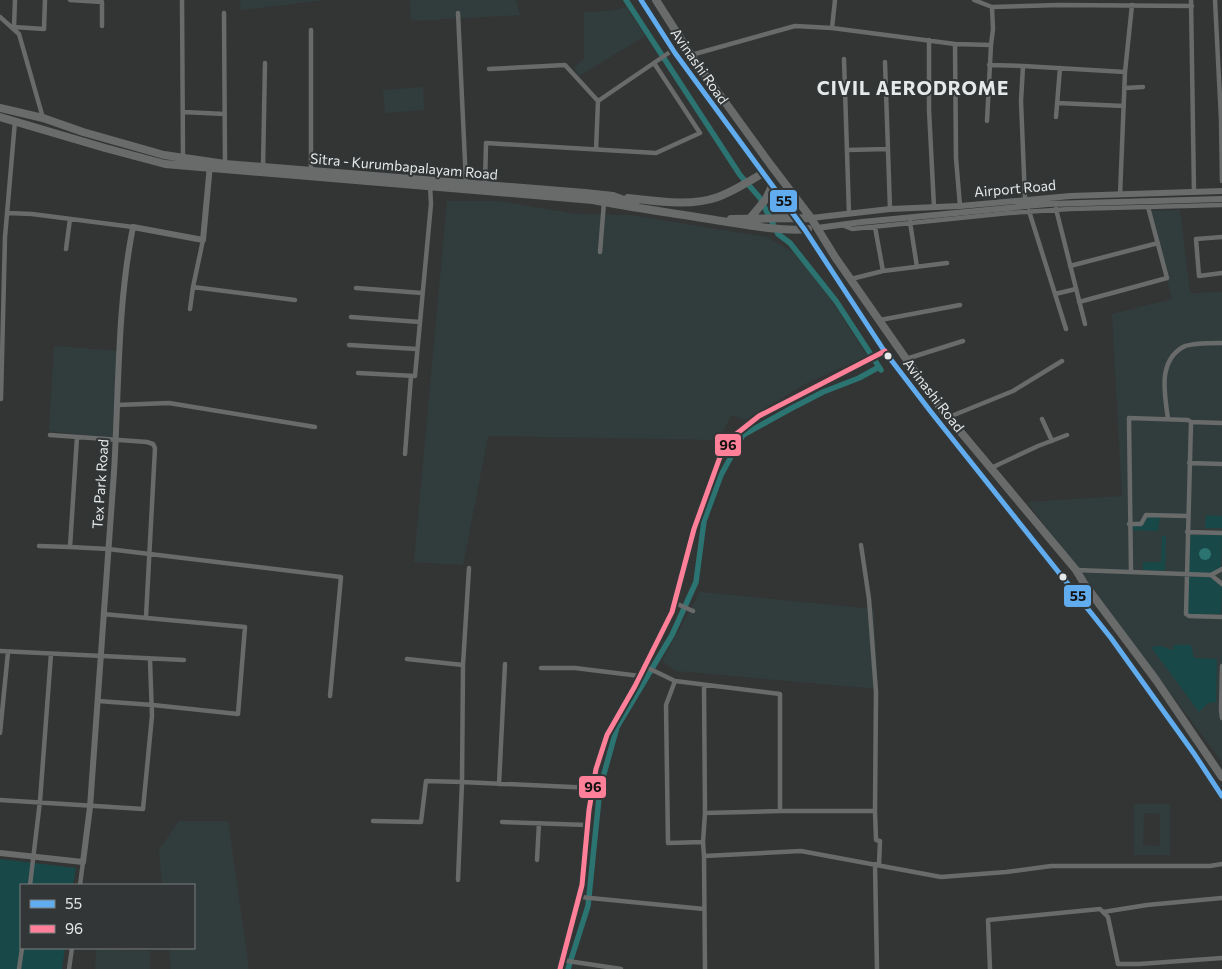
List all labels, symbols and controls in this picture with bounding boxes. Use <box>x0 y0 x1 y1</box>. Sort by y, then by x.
street label: Avinashi Road <box>668 25 732 107</box>
district label: CIVIL AERODROME <box>817 76 1009 99</box>
street label: Sitra - Kurumbapalayam Road <box>310 149 498 183</box>
street label: Airport Road <box>973 176 1057 200</box>
line badge: 55 <box>769 189 798 213</box>
text: 55 <box>776 192 792 209</box>
unlabelled marker <box>883 351 893 361</box>
street label: Avinashi Road <box>900 355 968 435</box>
line badge: 96 <box>714 433 742 457</box>
text: 96 <box>719 436 737 453</box>
street label: Tex Park Road <box>88 438 112 530</box>
unlabelled marker <box>1058 572 1068 582</box>
line badge: 55 <box>1063 584 1092 608</box>
text: 55 <box>1070 587 1086 604</box>
line badge: 96 <box>578 775 607 799</box>
text: 96 <box>584 778 602 795</box>
legend <box>20 884 195 949</box>
text: 55 <box>65 894 82 912</box>
text: 96 <box>65 919 83 937</box>

